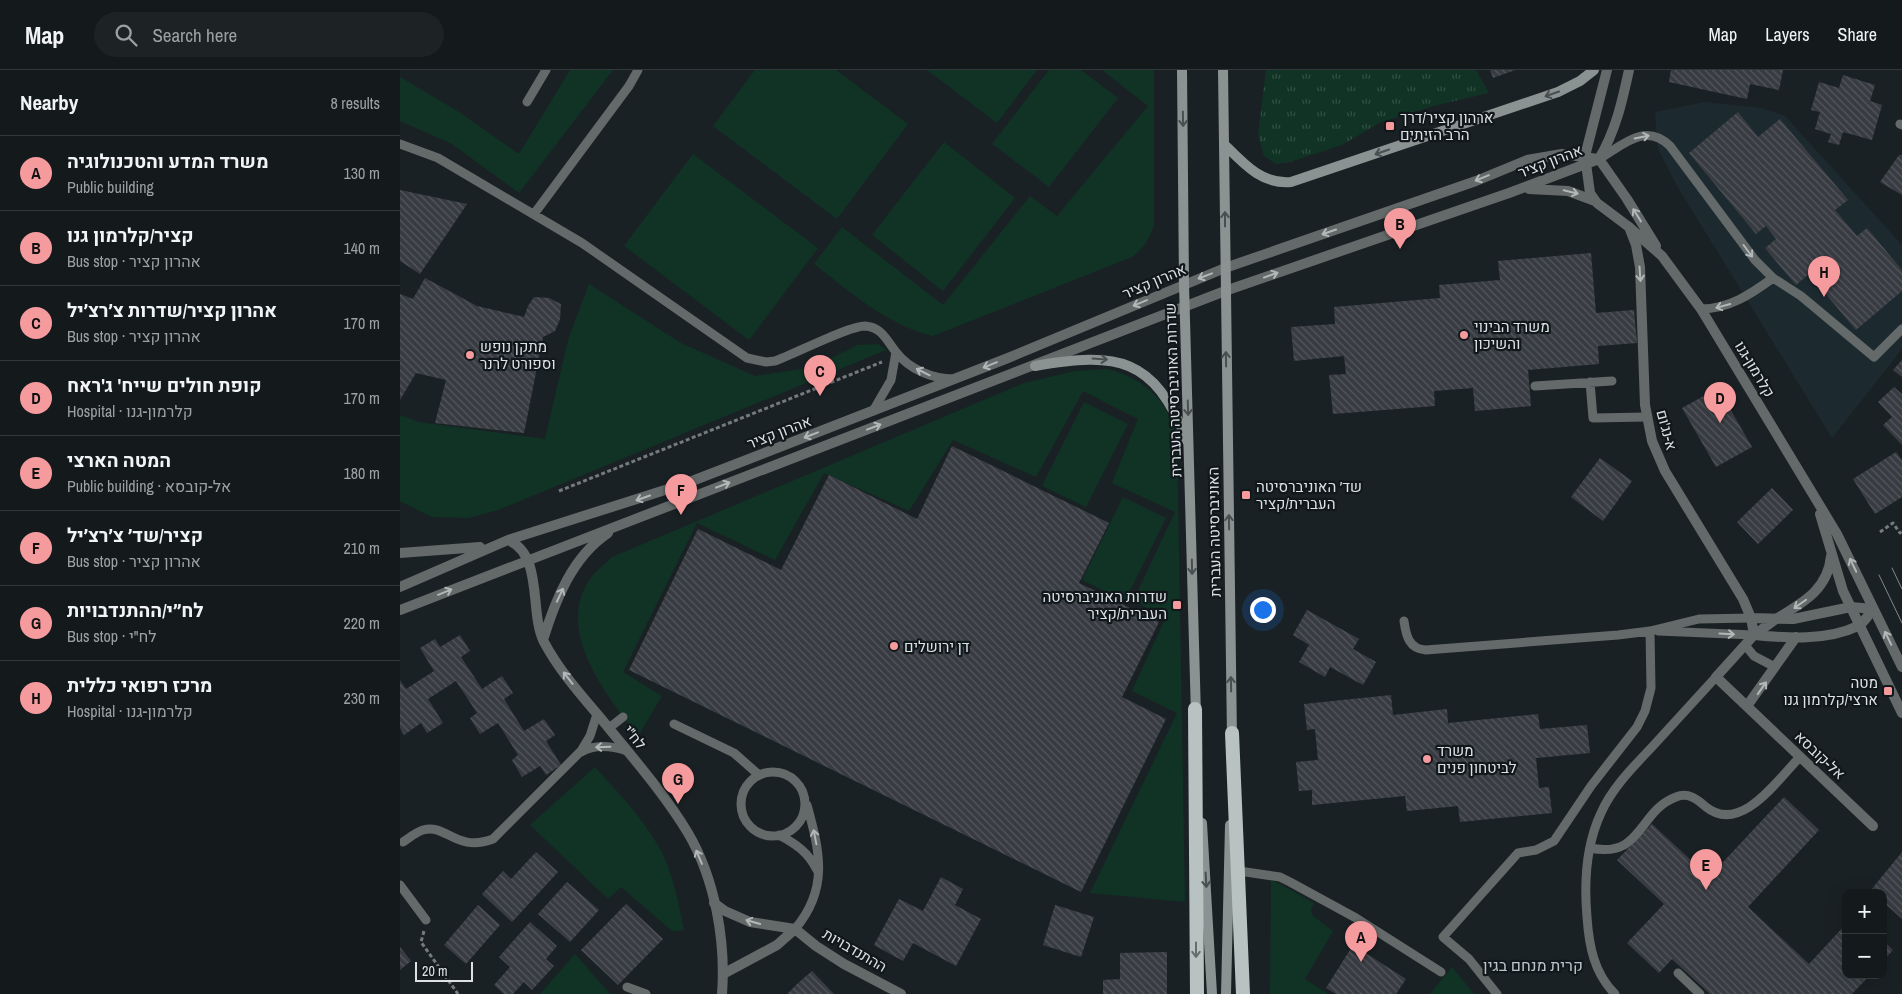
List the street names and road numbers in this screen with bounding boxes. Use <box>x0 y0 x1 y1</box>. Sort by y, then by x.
street label: אהרון קציר <box>1515 139 1585 183</box>
street label: אהרון קציר <box>1119 258 1189 304</box>
street label: שדרות האוניברסיטה העברית <box>1159 302 1187 478</box>
street label: קלרמון-גנו <box>1730 337 1780 401</box>
street label: א-נג'ום <box>1652 407 1682 453</box>
street label: אהרון קציר <box>744 410 814 454</box>
street label: האוניברסיטה העברית <box>1202 467 1226 597</box>
street label: לח"י <box>619 720 651 754</box>
street label: אל-קובסא <box>1790 726 1850 784</box>
street label: ההתנדבויות <box>819 923 891 977</box>

